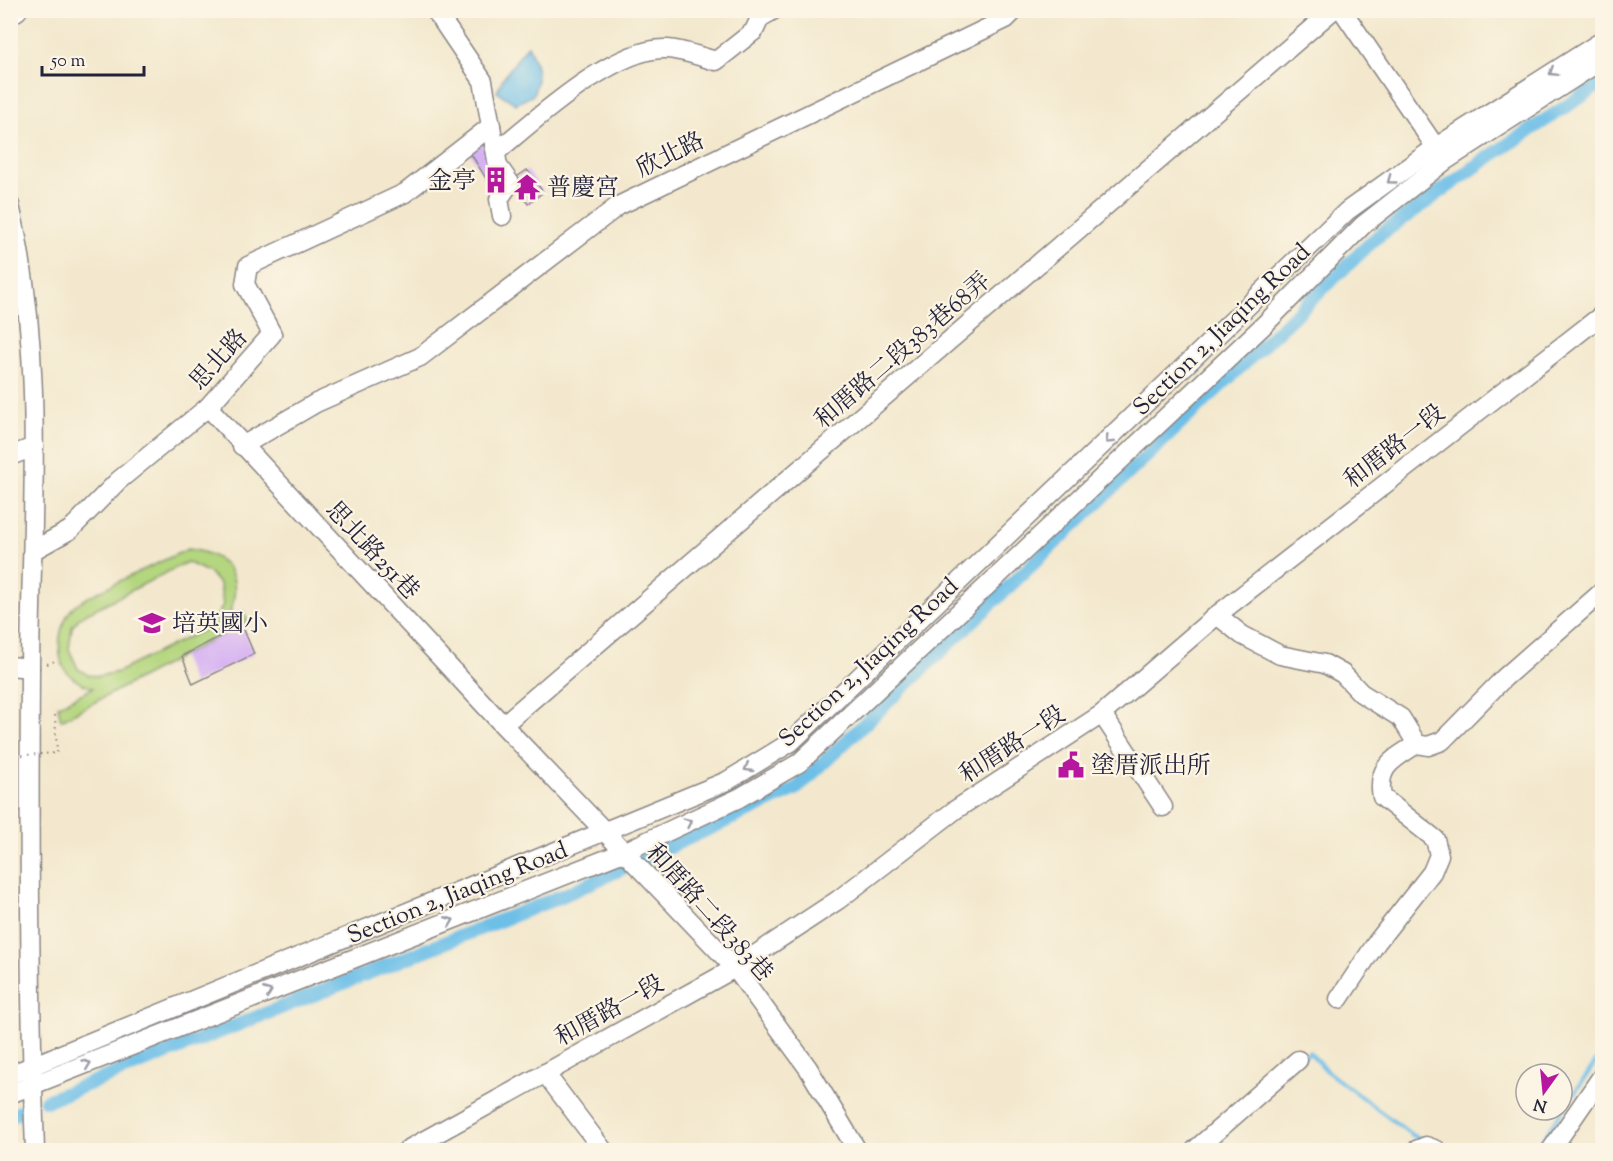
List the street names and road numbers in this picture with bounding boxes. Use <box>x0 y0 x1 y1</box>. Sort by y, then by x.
street label: 欣北路 <box>631 125 711 187</box>
street label: Section 2, Jiaqing Road <box>1126 236 1319 424</box>
street label: 和厝路二段383巷68弄 <box>808 265 999 438</box>
street label: 思北路 <box>183 322 256 398</box>
street label: 和厝路一段 <box>1337 397 1453 498</box>
street label: 思北路251巷 <box>317 495 426 608</box>
street label: Section 2, Jiaqing Road <box>772 570 967 756</box>
street label: 和厝路一段 <box>954 699 1073 793</box>
street label: Section 2, Jiaqing Road <box>342 834 574 954</box>
street label: 和厝路二段383巷 <box>637 837 780 990</box>
street label: 和厝路一段 <box>549 968 671 1056</box>

